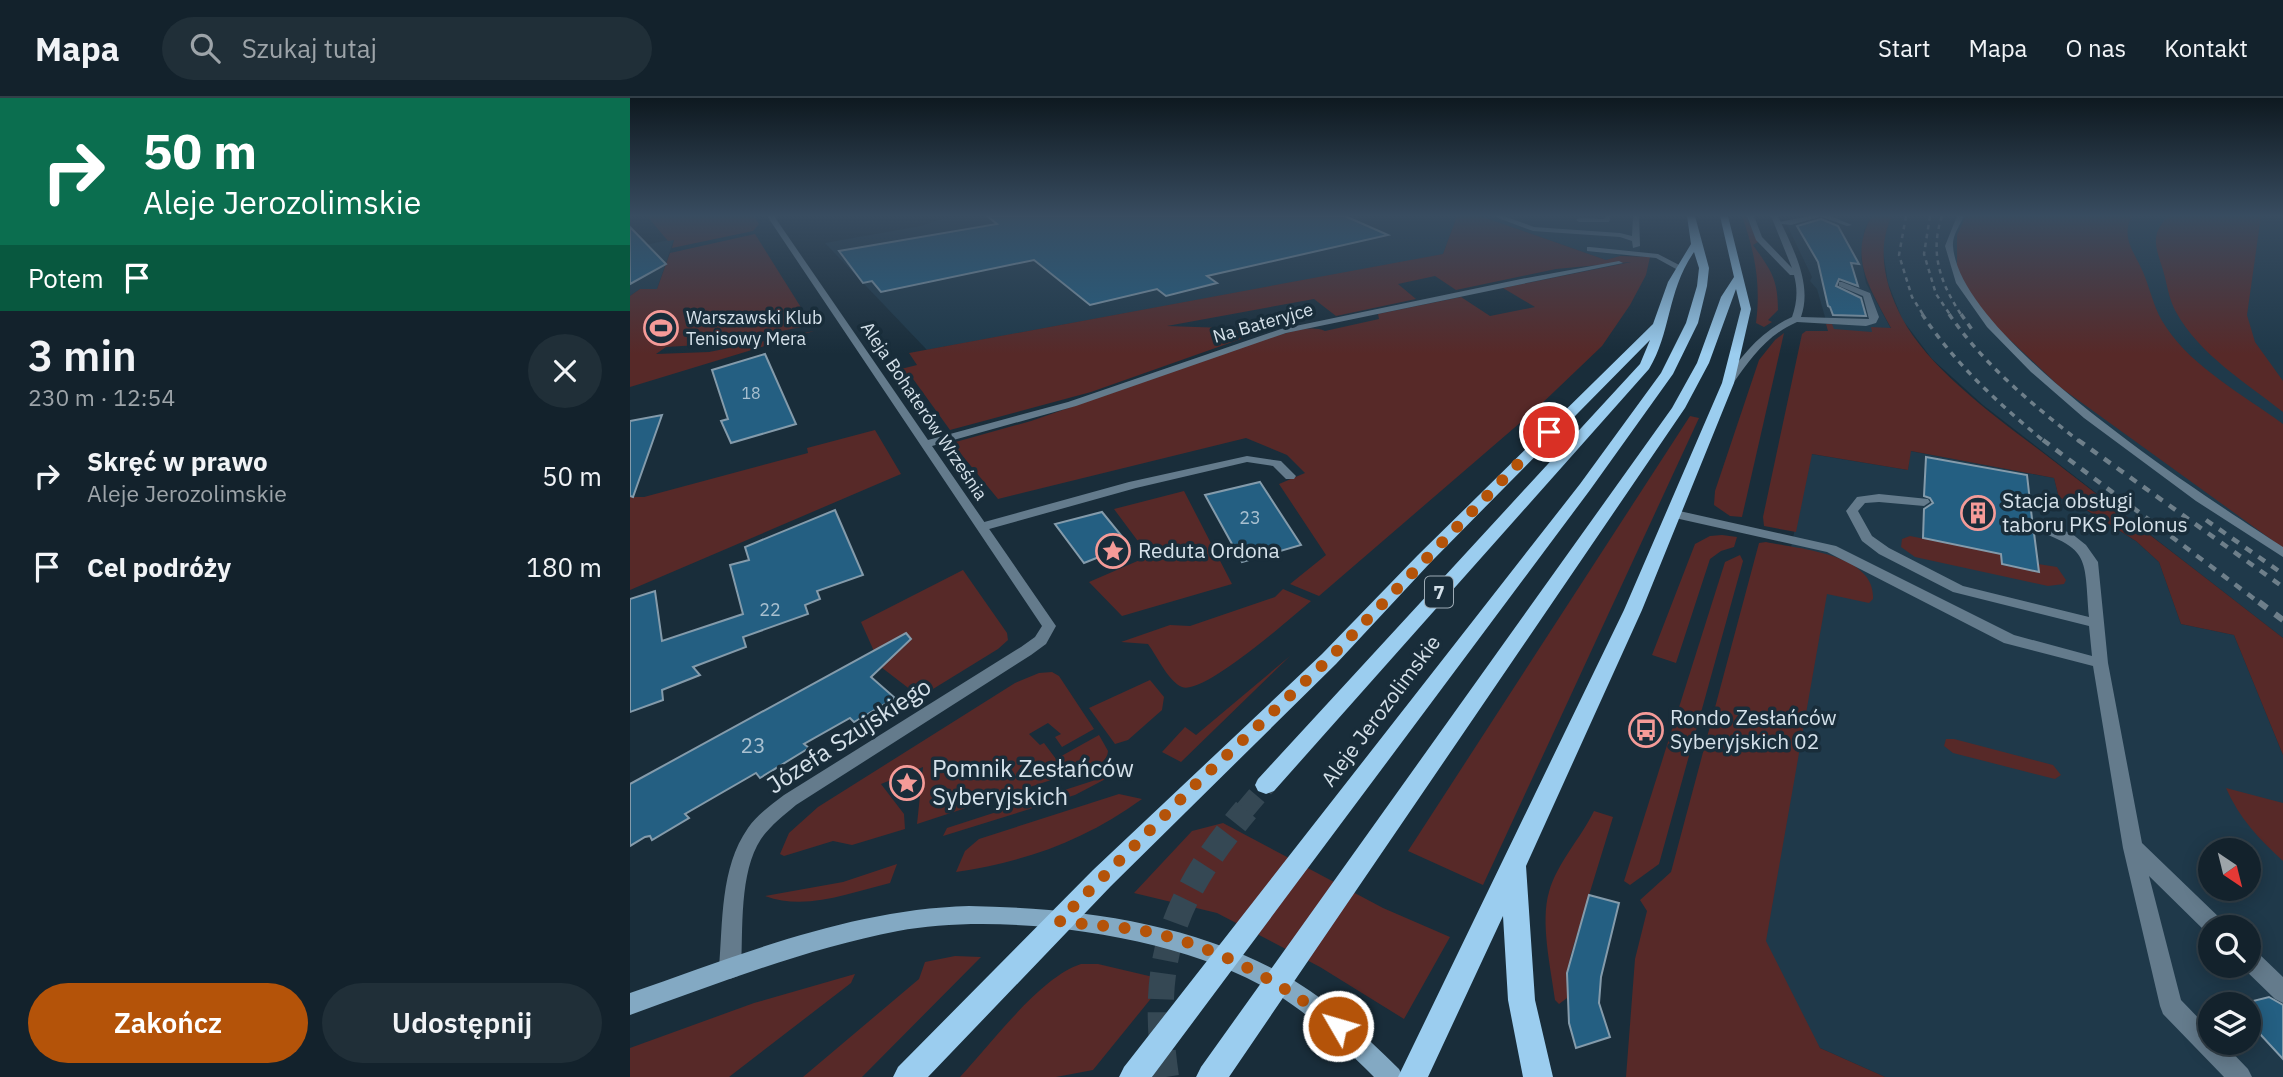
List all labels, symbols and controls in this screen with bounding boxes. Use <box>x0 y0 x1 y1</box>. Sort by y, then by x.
search box <box>162 17 652 80</box>
text: Mapa <box>35 27 120 70</box>
icon: search <box>186 29 224 67</box>
text: Szukaj tutaj <box>242 31 377 65</box>
text: Start <box>1878 32 1930 64</box>
text: Mapa <box>1968 32 2027 64</box>
text: O nas <box>2065 32 2126 64</box>
text: Kontakt <box>2164 32 2248 64</box>
text: 50 m <box>143 119 257 182</box>
icon: right <box>28 126 119 217</box>
text: Aleje Jerozolimskie <box>143 181 421 223</box>
icon: arrive <box>118 259 156 297</box>
text: Potem <box>28 261 104 295</box>
street label: Na Bateryjce <box>1210 297 1316 348</box>
place label: Warszawski Klub Tenisowy Mera <box>686 306 822 350</box>
sports icon: Warszawski Klub Tenisowy Mera <box>642 309 680 347</box>
street label: Aleja Bohaterów Września <box>856 317 993 505</box>
text: 3 min <box>28 328 137 383</box>
button: close <box>528 334 602 408</box>
text: 230 m · 12:54 <box>28 382 175 412</box>
house number: 18 <box>741 383 761 403</box>
pin <box>1519 402 1579 462</box>
icon: arrive <box>1530 413 1568 451</box>
text: Skręć w prawo <box>87 444 268 478</box>
icon: right <box>28 457 66 495</box>
text: 50 m <box>542 459 602 493</box>
text: Aleje Jerozolimskie <box>87 478 287 508</box>
place label: Stacja obsługi taboru PKS Polonus <box>2002 486 2188 538</box>
building icon: Stacja obsługi taboru PKS Polonus <box>1959 494 1997 532</box>
house number: 23 <box>1239 506 1261 529</box>
place icon: Reduta Ordona <box>1094 532 1132 570</box>
place label: Reduta Ordona <box>1138 536 1280 564</box>
icon: arrive <box>28 548 66 586</box>
text: Cel podróży <box>87 550 231 584</box>
text: 180 m <box>526 550 602 584</box>
road number: 7 <box>1425 576 1453 607</box>
house number: 22 <box>759 598 781 621</box>
street label: Aleje Jerozolimskie <box>1314 629 1446 792</box>
street label: Józefa Szujskiego <box>760 670 937 800</box>
place label: Rondo Zesłańców Syberyjskich 02 <box>1670 703 1837 755</box>
bus stop icon: Rondo Zesłańców Syberyjskich 02 <box>1627 711 1665 749</box>
house number: 23 <box>740 731 766 759</box>
place label: Pomnik Zesłańców Syberyjskich <box>932 752 1134 812</box>
place icon: Pomnik Zesłańców Syberyjskich <box>888 764 926 802</box>
north arrow <box>2198 838 2261 901</box>
map controls <box>2198 838 2261 1055</box>
button: search <box>2198 915 2261 978</box>
button: Zakończ <box>28 983 308 1063</box>
button: Udostępnij <box>322 983 602 1063</box>
position arrow <box>1301 989 1375 1063</box>
button: layers <box>2198 992 2261 1055</box>

